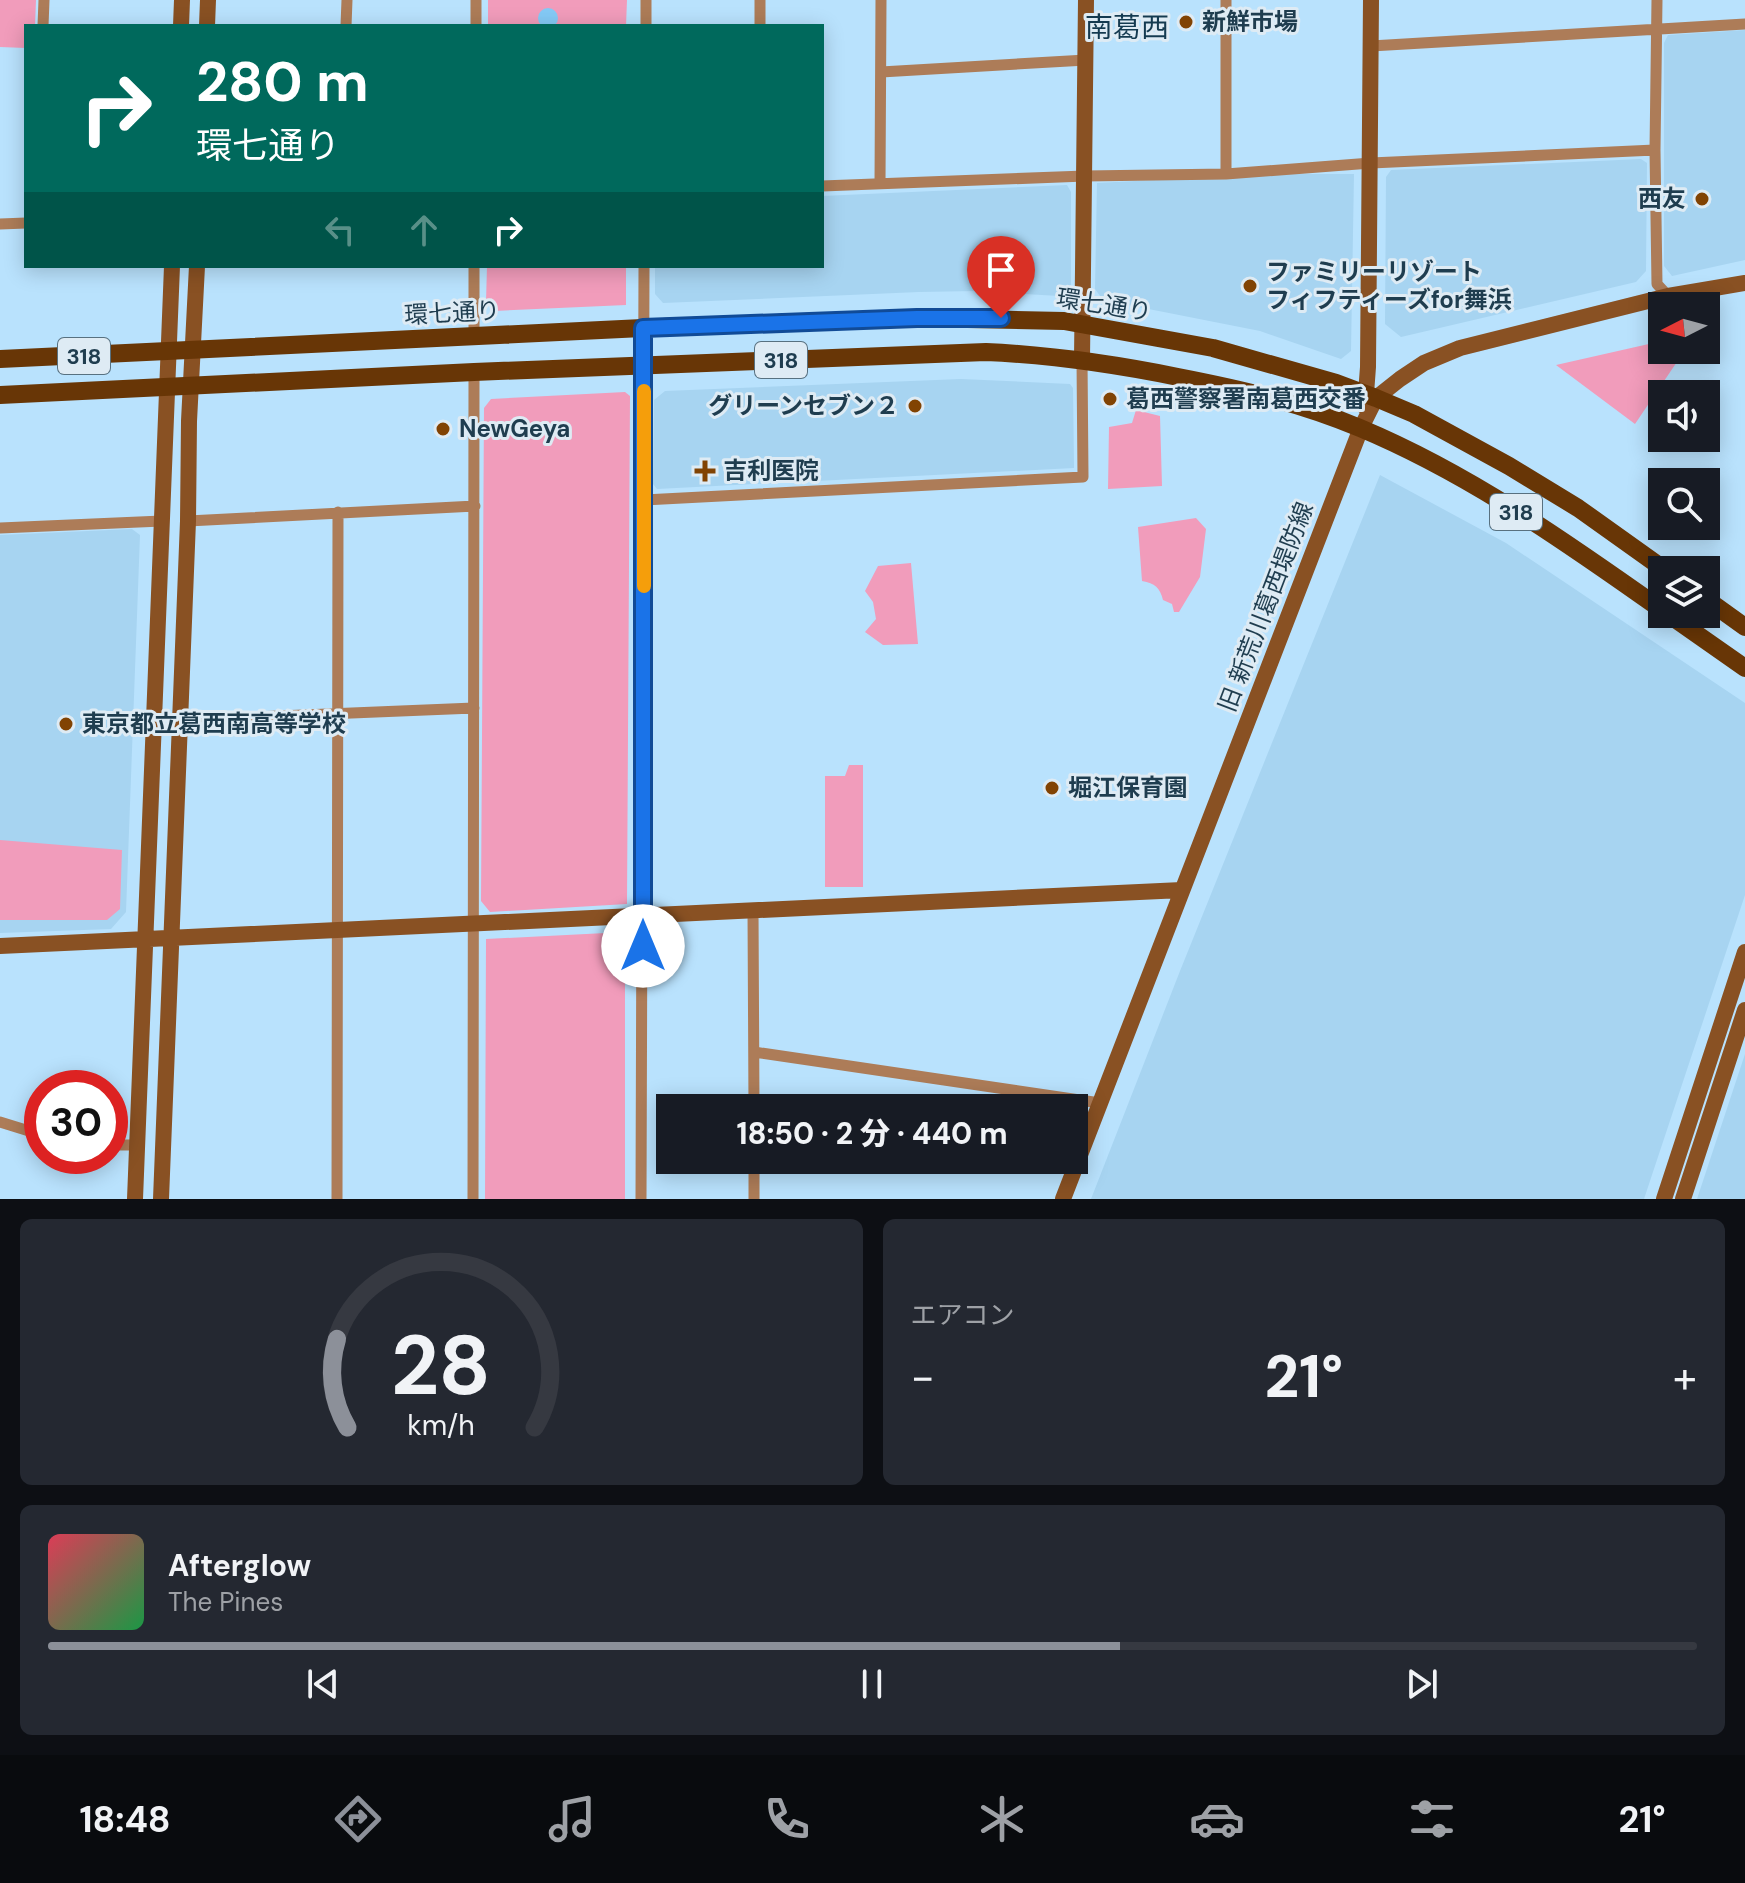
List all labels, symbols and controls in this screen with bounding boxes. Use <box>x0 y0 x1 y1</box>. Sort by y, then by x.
place label: 新鮮市場 <box>1202 6 1298 37</box>
district label: 南葛西 <box>1085 9 1169 46</box>
marker: 新鮮市場 <box>1177 13 1195 31</box>
text: 280 m <box>196 45 369 118</box>
icon: right <box>64 56 168 160</box>
text: 環七通り <box>196 122 340 169</box>
place label: 西友 <box>1638 183 1686 214</box>
marker: 西友 <box>1693 190 1711 208</box>
icon: left <box>318 208 362 252</box>
icon: ahead <box>402 208 446 252</box>
icon: right <box>486 208 530 252</box>
pin <box>967 236 1035 318</box>
icon: arrive <box>979 248 1023 292</box>
place label: ファミリーリゾート フィフティーズfor舞浜 <box>1266 256 1512 315</box>
marker: ファミリーリゾート フィフティーズfor舞浜 <box>1241 277 1259 295</box>
street label: 環七通り <box>1054 282 1154 327</box>
north arrow <box>1648 292 1720 364</box>
map controls <box>1648 292 1720 628</box>
street label: 環七通り <box>403 295 501 330</box>
road number: 318 <box>58 338 110 374</box>
road number: 318 <box>755 342 807 378</box>
button: sound <box>1648 380 1720 452</box>
place label: 葛西警察署南葛西交番 <box>1126 383 1366 414</box>
place label: グリーンセブン２ <box>708 390 899 421</box>
marker: 葛西警察署南葛西交番 <box>1101 390 1119 408</box>
marker: グリーンセブン２ <box>906 397 924 415</box>
place label: NewGeya <box>459 413 570 444</box>
marker: NewGeya <box>434 420 452 438</box>
place label: 吉利医院 <box>723 455 819 486</box>
marker: 吉利医院 <box>694 460 716 482</box>
button: search <box>1648 468 1720 540</box>
road number: 318 <box>1490 494 1542 530</box>
street label: 旧 新荒川葛西堤防線 <box>1211 497 1320 716</box>
button: layers <box>1648 556 1720 628</box>
place label: 東京都立葛西南高等学校 <box>82 708 346 739</box>
marker: 東京都立葛西南高等学校 <box>57 715 75 733</box>
place label: 堀江保育園 <box>1068 772 1188 803</box>
marker: 堀江保育園 <box>1043 779 1061 797</box>
position arrow <box>601 904 685 988</box>
speed limit sign: 30 <box>24 1070 128 1174</box>
text: 18:50 · 2 分 · 440 m <box>736 1114 1008 1153</box>
text: エアコン <box>911 1298 1015 1332</box>
text: 28 <box>391 1311 491 1420</box>
text: 21° <box>1264 1337 1343 1416</box>
text: − <box>911 1348 935 1406</box>
text: + <box>1673 1348 1697 1406</box>
text: km/h <box>407 1407 475 1444</box>
text: Afterglow <box>168 1546 311 1585</box>
text: The Pines <box>168 1585 283 1619</box>
icon: previous <box>301 1662 345 1706</box>
icon: pause <box>850 1662 894 1706</box>
icon: next <box>1400 1662 1444 1706</box>
icon: directions <box>330 1791 386 1847</box>
icon: music <box>544 1791 600 1847</box>
icon: phone <box>759 1791 815 1847</box>
icon: climate <box>974 1791 1030 1847</box>
icon: car <box>1189 1791 1245 1847</box>
icon: filters <box>1404 1791 1460 1847</box>
text: 18:48 <box>79 1796 171 1843</box>
text: 21° <box>1619 1796 1666 1843</box>

